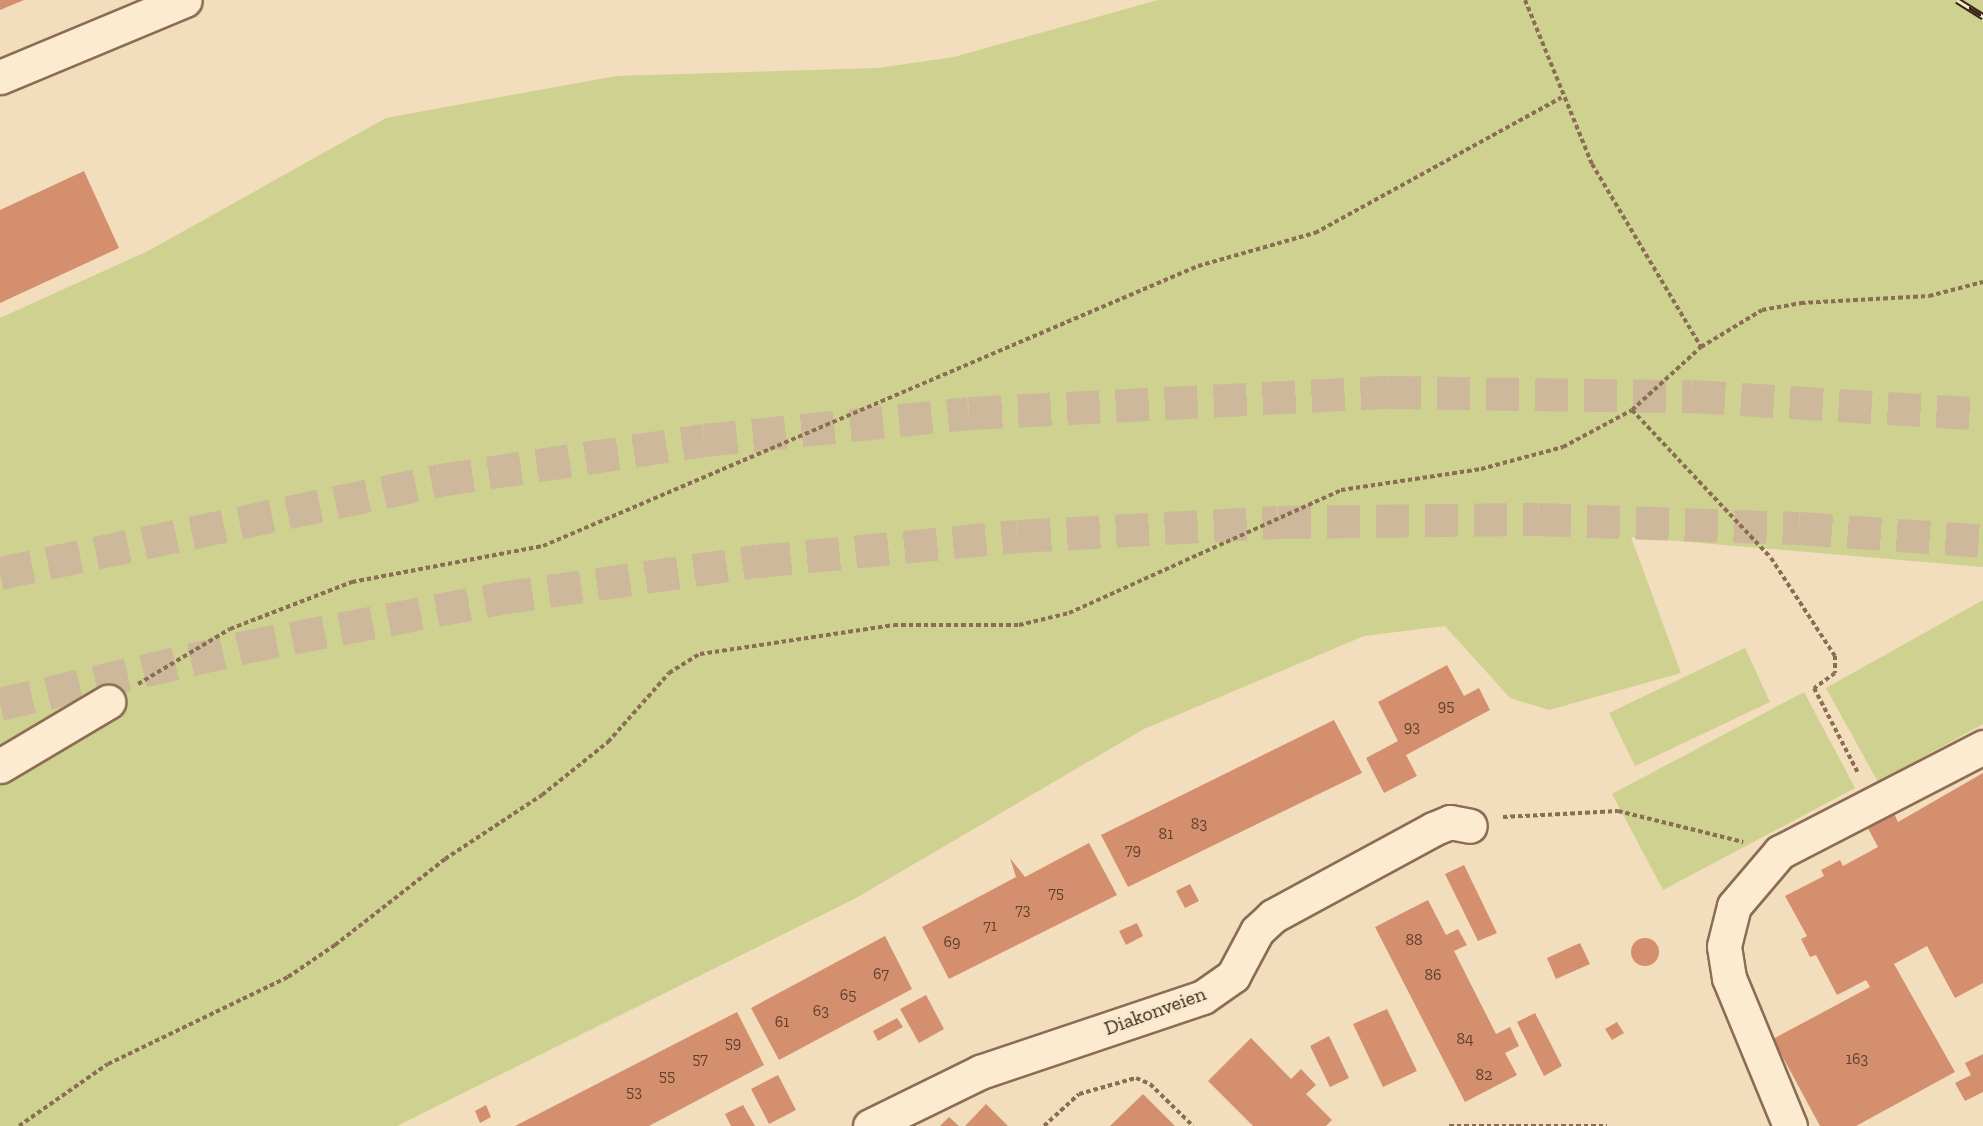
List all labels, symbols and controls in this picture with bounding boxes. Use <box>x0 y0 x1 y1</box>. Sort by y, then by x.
house number: 95 <box>1438 696 1454 716</box>
house number: 93 <box>1404 717 1420 737</box>
house number: 83 <box>1191 814 1207 834</box>
house number: 81 <box>1159 824 1173 844</box>
house number: 79 <box>1125 840 1141 860</box>
house number: 75 <box>1048 883 1064 903</box>
house number: 73 <box>1015 900 1031 920</box>
house number: 71 <box>983 916 997 936</box>
house number: 88 <box>1405 930 1423 950</box>
house number: 69 <box>944 932 960 952</box>
house number: 67 <box>873 964 889 984</box>
house number: 86 <box>1424 965 1442 985</box>
street label: Diakonveien <box>1101 982 1209 1040</box>
house number: 65 <box>840 985 856 1005</box>
house number: 63 <box>813 1001 829 1021</box>
house number: 61 <box>775 1012 789 1032</box>
house number: 84 <box>1456 1029 1474 1049</box>
house number: 59 <box>725 1033 741 1053</box>
house number: 57 <box>692 1049 708 1069</box>
house number: 163 <box>1846 1049 1868 1069</box>
house number: 82 <box>1476 1065 1492 1085</box>
house number: 55 <box>659 1066 675 1086</box>
house number: 53 <box>626 1082 642 1102</box>

